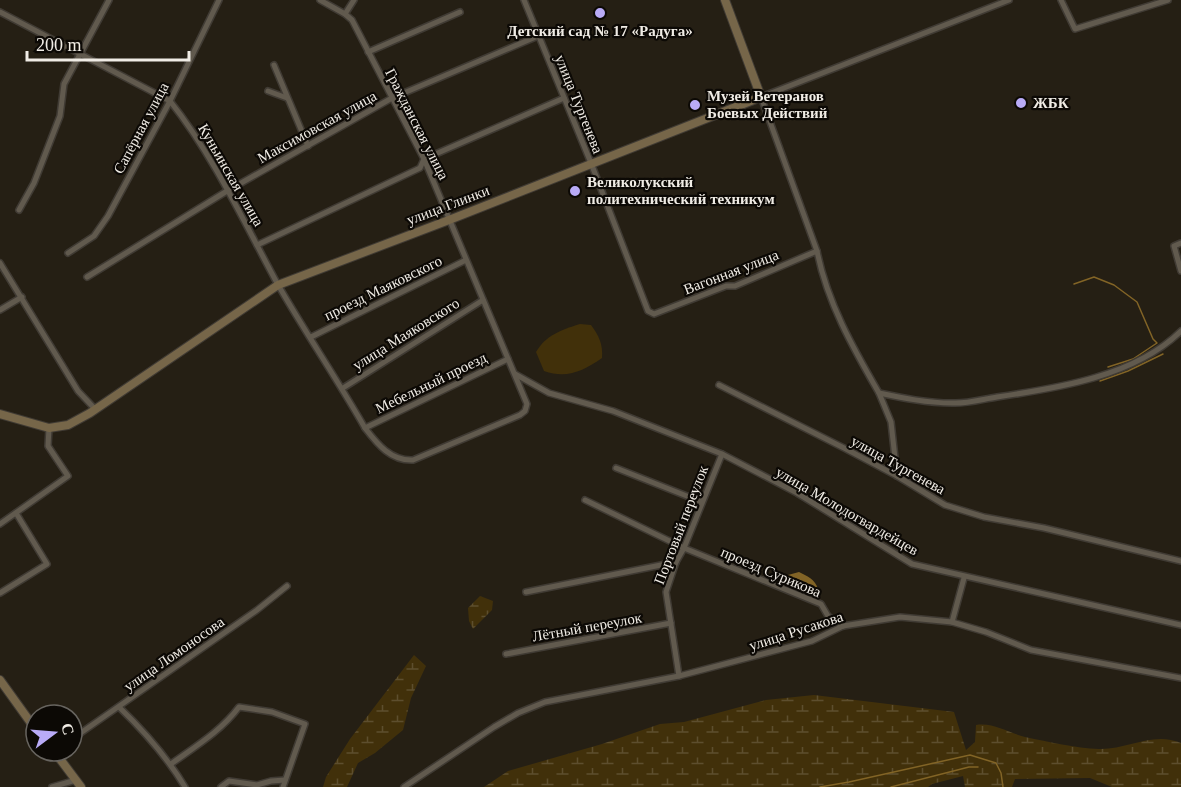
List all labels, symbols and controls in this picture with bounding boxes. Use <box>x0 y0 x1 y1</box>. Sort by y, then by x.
marker: Детский сад № 17 «Радуга» <box>593 6 607 20</box>
place label: Детский сад № 17 «Радуга» <box>507 23 693 39</box>
scale bar <box>27 24 189 62</box>
text: 200 m <box>36 35 82 55</box>
street label: улица Тургенева <box>552 52 606 156</box>
street label: Гражданская улица <box>382 66 452 183</box>
street label: Сапёрная улица <box>110 79 172 176</box>
street label: Максимовская улица <box>255 87 380 166</box>
place label: Музей Ветеранов Боевых Действий <box>707 88 828 121</box>
place label: ЖБК <box>1033 95 1069 111</box>
marker: ЖБК <box>1014 96 1028 110</box>
marker: Музей Ветеранов Боевых Действий <box>688 98 702 112</box>
street label: Куньинская улица <box>195 121 267 229</box>
place label: Великолукский политехнический техникум <box>587 174 775 207</box>
street label: улица Глинки <box>404 182 492 228</box>
marker: Великолукский политехнический техникум <box>568 184 582 198</box>
street label: Вагонная улица <box>681 246 781 297</box>
street label: проезд Маяковского <box>322 253 444 323</box>
street label: улица Маяковского <box>350 295 462 373</box>
street label: Мебельный проезд <box>373 349 489 417</box>
street label: улица Тургенева <box>848 433 948 498</box>
street label: Портовый переулок <box>651 463 711 587</box>
street label: улица Молодогвардейцев <box>773 464 921 558</box>
street label: проезд Сурикова <box>718 544 824 600</box>
street label: улица Русакова <box>747 608 845 654</box>
street label: Лётный переулок <box>531 609 644 645</box>
street label: улица Ломоносова <box>121 613 227 695</box>
north arrow <box>24 703 84 763</box>
text: С <box>58 721 78 737</box>

